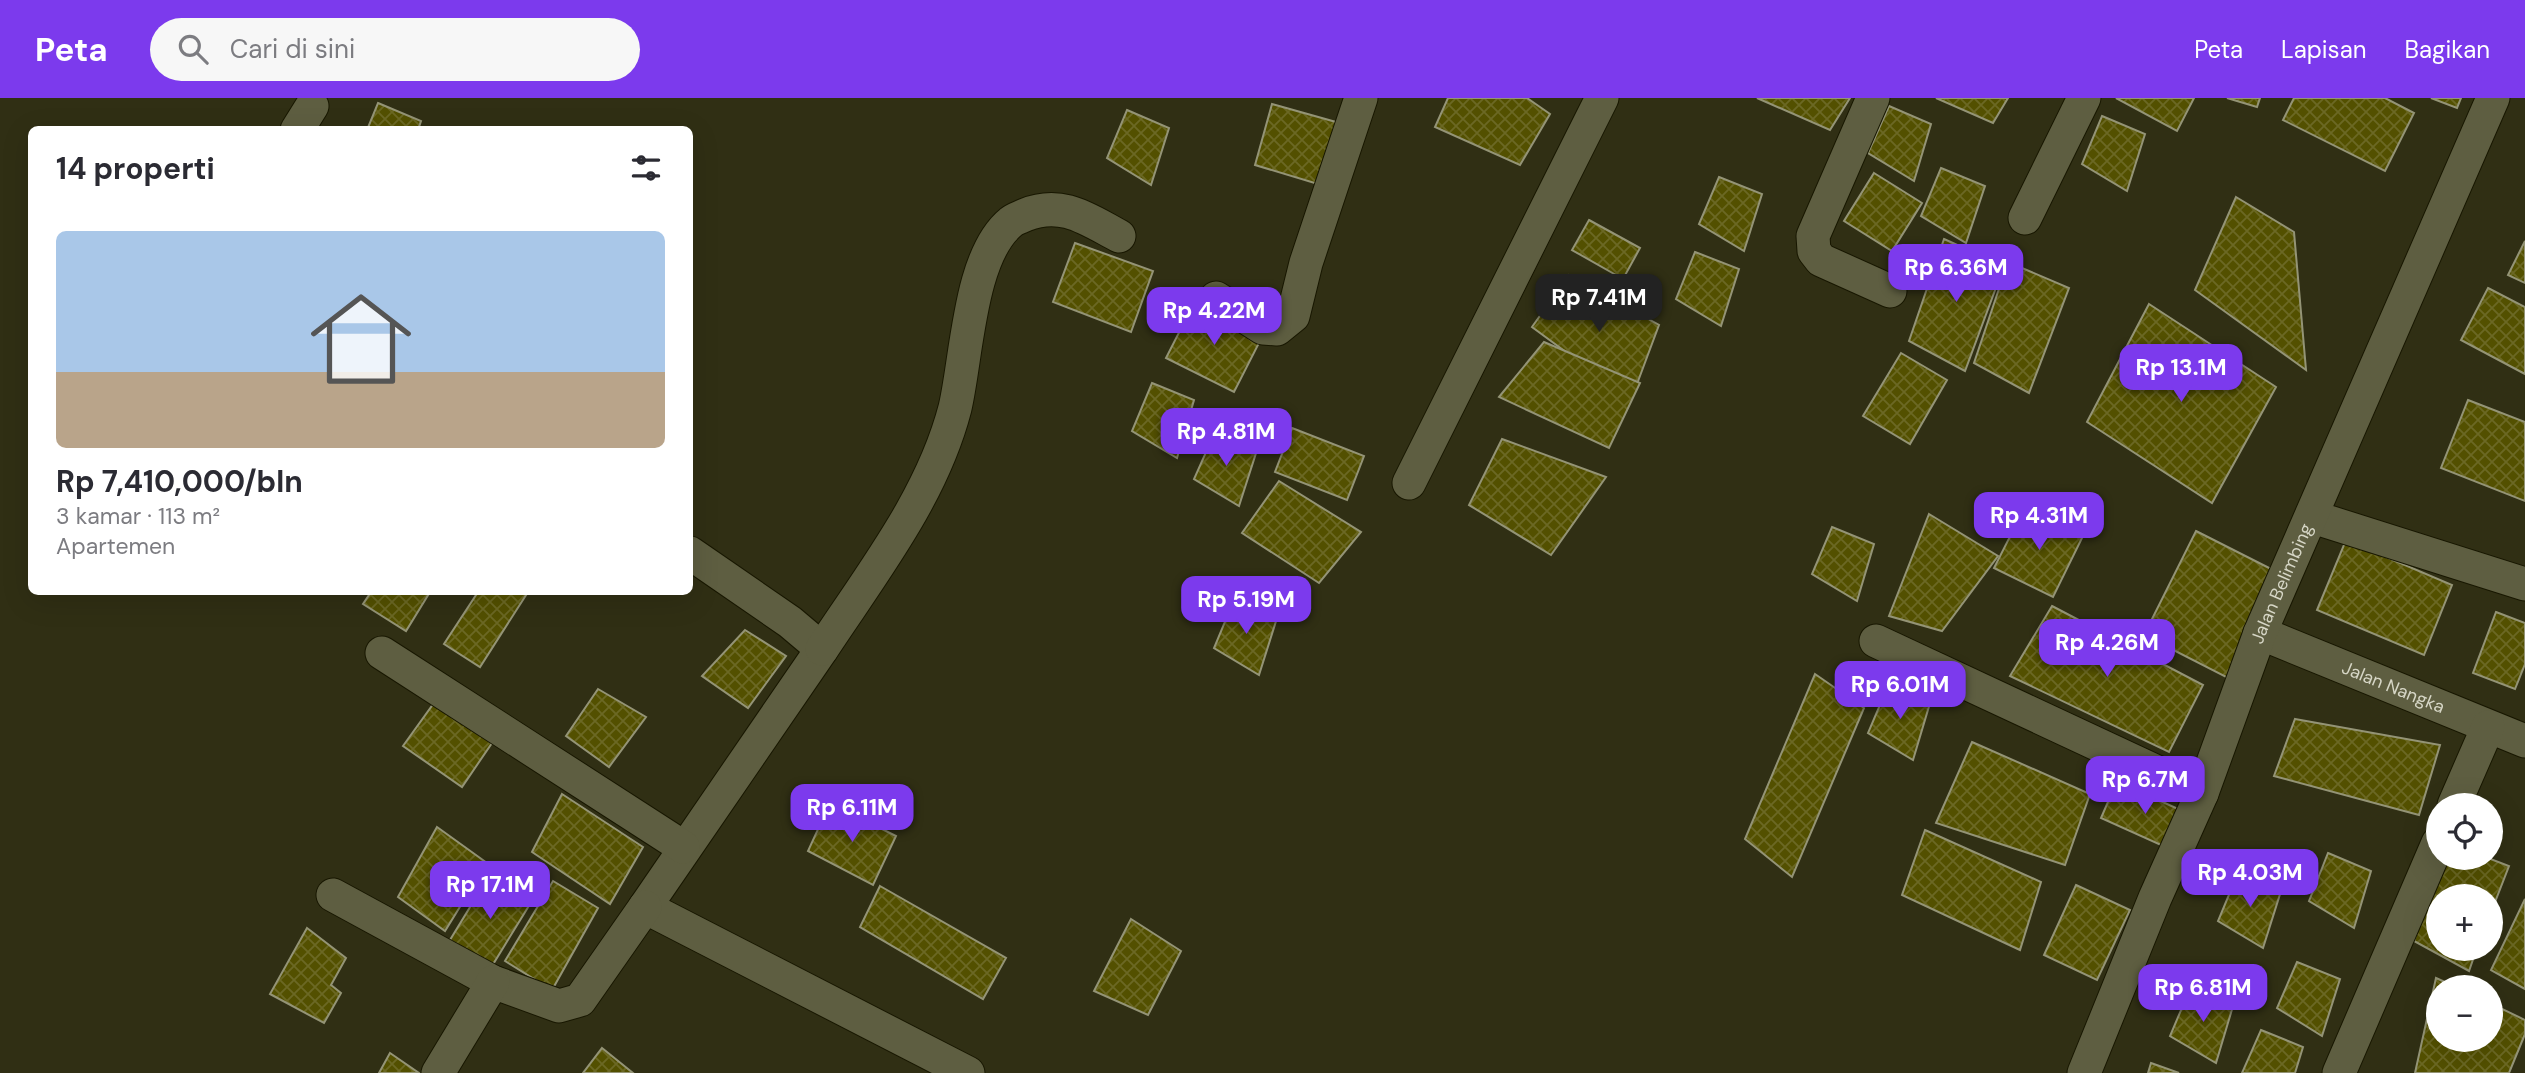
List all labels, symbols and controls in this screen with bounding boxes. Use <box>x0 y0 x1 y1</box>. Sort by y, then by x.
search box <box>150 18 640 81</box>
text: Peta <box>35 28 108 71</box>
icon: search <box>174 30 212 68</box>
text: Cari di sini <box>230 32 355 66</box>
text: Peta <box>2194 34 2243 65</box>
text: Lapisan <box>2281 34 2366 65</box>
text: Bagikan <box>2404 34 2490 65</box>
text: 14 properti <box>56 149 215 188</box>
icon: filters <box>627 149 665 187</box>
pin: Rp 6.36M <box>1884 244 2028 304</box>
text: Rp 6.36M <box>1904 252 2008 282</box>
pin: Rp 7.41M <box>1527 274 1671 334</box>
icon: home <box>298 276 424 402</box>
text: Rp 7.41M <box>1551 282 1647 312</box>
pin: Rp 4.22M <box>1142 288 1286 347</box>
text: Rp 4.22M <box>1163 295 1265 325</box>
pin: Rp 13.1M <box>2109 344 2253 404</box>
text: Rp 13.1M <box>2135 352 2227 382</box>
pin: Rp 4.81M <box>1154 408 1298 468</box>
text: Rp 4.81M <box>1177 416 1275 446</box>
text: Rp 7,410,000/bln <box>56 462 303 501</box>
pin: Rp 4.31M <box>1967 492 2111 552</box>
text: Rp 4.31M <box>1990 500 2088 530</box>
text: 3 kamar · 113 m² <box>56 501 220 531</box>
street label: Jalan Belimbing <box>2245 520 2318 647</box>
text: Apartemen <box>56 531 175 561</box>
pin: Rp 5.19M <box>1174 576 1318 636</box>
text: Rp 5.19M <box>1197 584 1295 614</box>
pin: Rp 4.26M <box>2035 620 2179 679</box>
text: Rp 4.26M <box>2055 627 2159 657</box>
street label: Jalan Nangka <box>2338 656 2448 719</box>
pin: Rp 6.01M <box>1828 662 1972 721</box>
text: Rp 6.01M <box>1851 669 1949 699</box>
pin: Rp 6.7M <box>2080 756 2210 816</box>
text: Rp 6.7M <box>2102 764 2188 794</box>
pin: Rp 6.11M <box>780 784 924 844</box>
text: Rp 6.11M <box>807 792 897 822</box>
map controls <box>2426 793 2503 1052</box>
button: locate <box>2426 793 2503 870</box>
pin: Rp 4.03M <box>2178 850 2322 909</box>
text: Rp 4.03M <box>2197 857 2303 887</box>
pin: Rp 17.1M <box>418 862 562 921</box>
text: Rp 17.1M <box>446 869 534 899</box>
button: + <box>2426 884 2503 961</box>
pin: Rp 6.81M <box>2131 964 2275 1024</box>
text: Rp 6.81M <box>2154 972 2252 1002</box>
button: − <box>2426 975 2503 1052</box>

